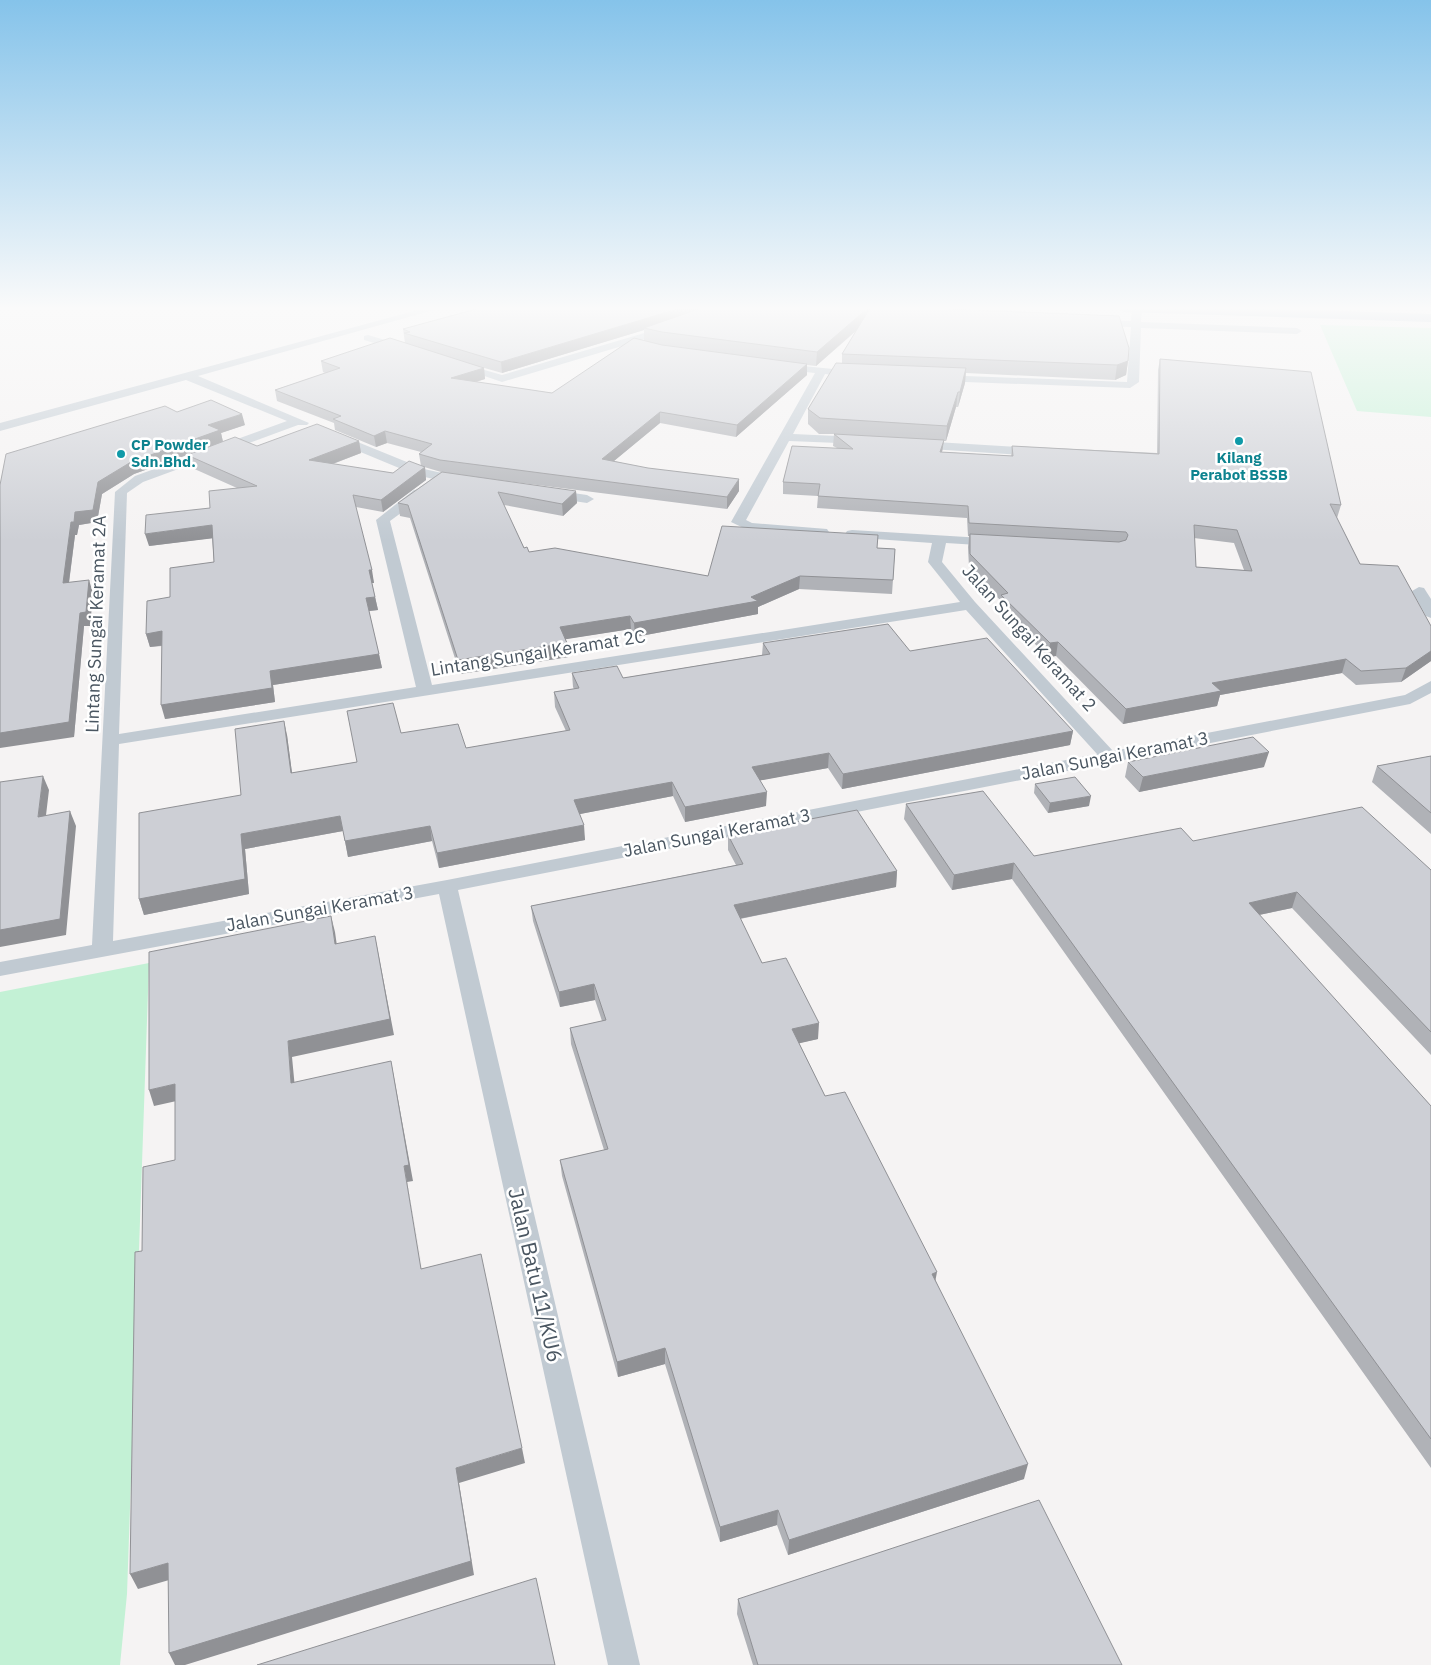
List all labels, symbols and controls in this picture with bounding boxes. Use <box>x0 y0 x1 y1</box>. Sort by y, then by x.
place label: CP Powder Sdn.Bhd. <box>131 435 208 471</box>
marker: Kilang Perabot BSSB <box>1233 435 1245 447</box>
marker: CP Powder Sdn.Bhd. <box>115 448 127 460</box>
place label: Kilang Perabot BSSB <box>1190 448 1288 484</box>
street label: Lintang Sungai Keramat 2A <box>80 514 111 733</box>
street label: Jalan Sungai Keramat 2 <box>957 559 1102 716</box>
street label: Lintang Sungai Keramat 2C <box>429 624 647 681</box>
street label: Jalan Sungai Keramat 3 <box>1019 726 1210 785</box>
street label: Jalan Sungai Keramat 3 <box>621 803 812 862</box>
street label: Jalan Sungai Keramat 3 <box>224 881 416 936</box>
street label: Jalan Batu 11/KU6 <box>502 1185 570 1365</box>

